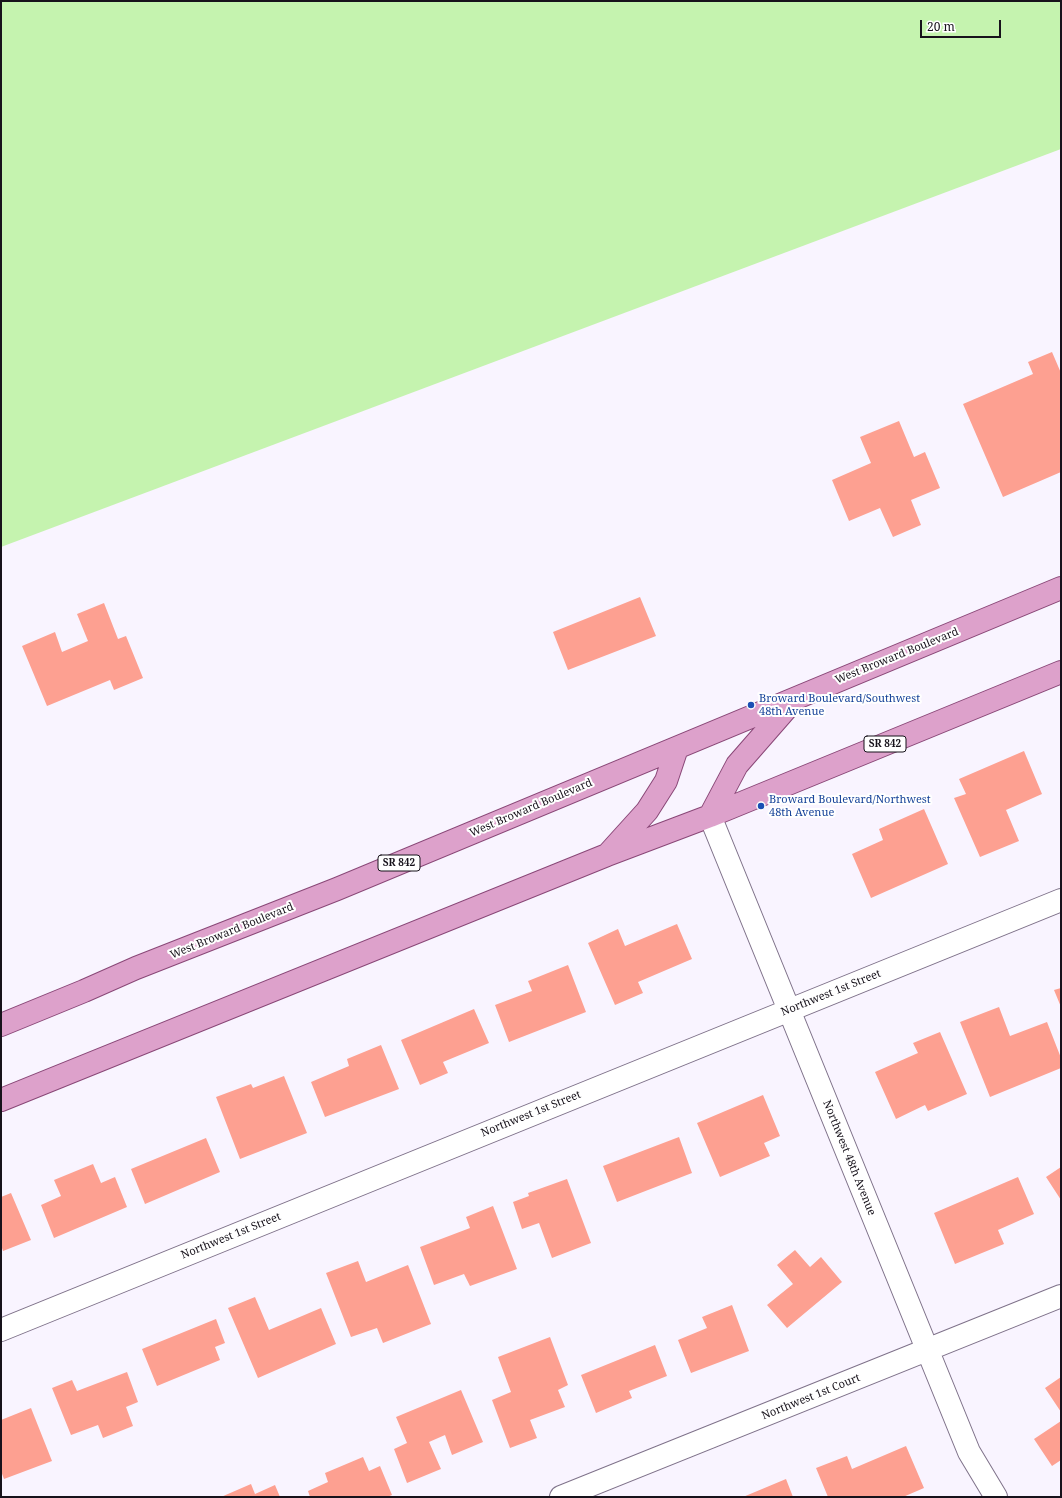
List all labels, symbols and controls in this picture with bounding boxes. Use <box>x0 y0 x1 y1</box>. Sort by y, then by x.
scale bar <box>922 12 1003 38</box>
text: 20 m <box>927 18 955 35</box>
street label: West Broward Boulevard <box>833 625 961 687</box>
place label: Broward Boulevard/Southwest 48th Avenue <box>759 692 920 718</box>
marker: Broward Boulevard/Southwest 48th Avenue <box>746 700 756 710</box>
road number: SR 842 <box>864 736 906 752</box>
street label: West Broward Boulevard <box>468 776 594 840</box>
place label: Broward Boulevard/Northwest 48th Avenue <box>769 793 931 819</box>
marker: Broward Boulevard/Northwest 48th Avenue <box>756 801 766 811</box>
road number: SR 842 <box>378 855 420 871</box>
street label: West Broward Boulevard <box>168 900 296 962</box>
street label: Northwest 1st Street <box>779 967 883 1019</box>
street label: Northwest 1st Street <box>479 1088 583 1140</box>
street label: Northwest 48th Avenue <box>820 1098 878 1218</box>
street label: Northwest 1st Street <box>179 1210 283 1262</box>
street label: Northwest 1st Court <box>760 1371 862 1423</box>

